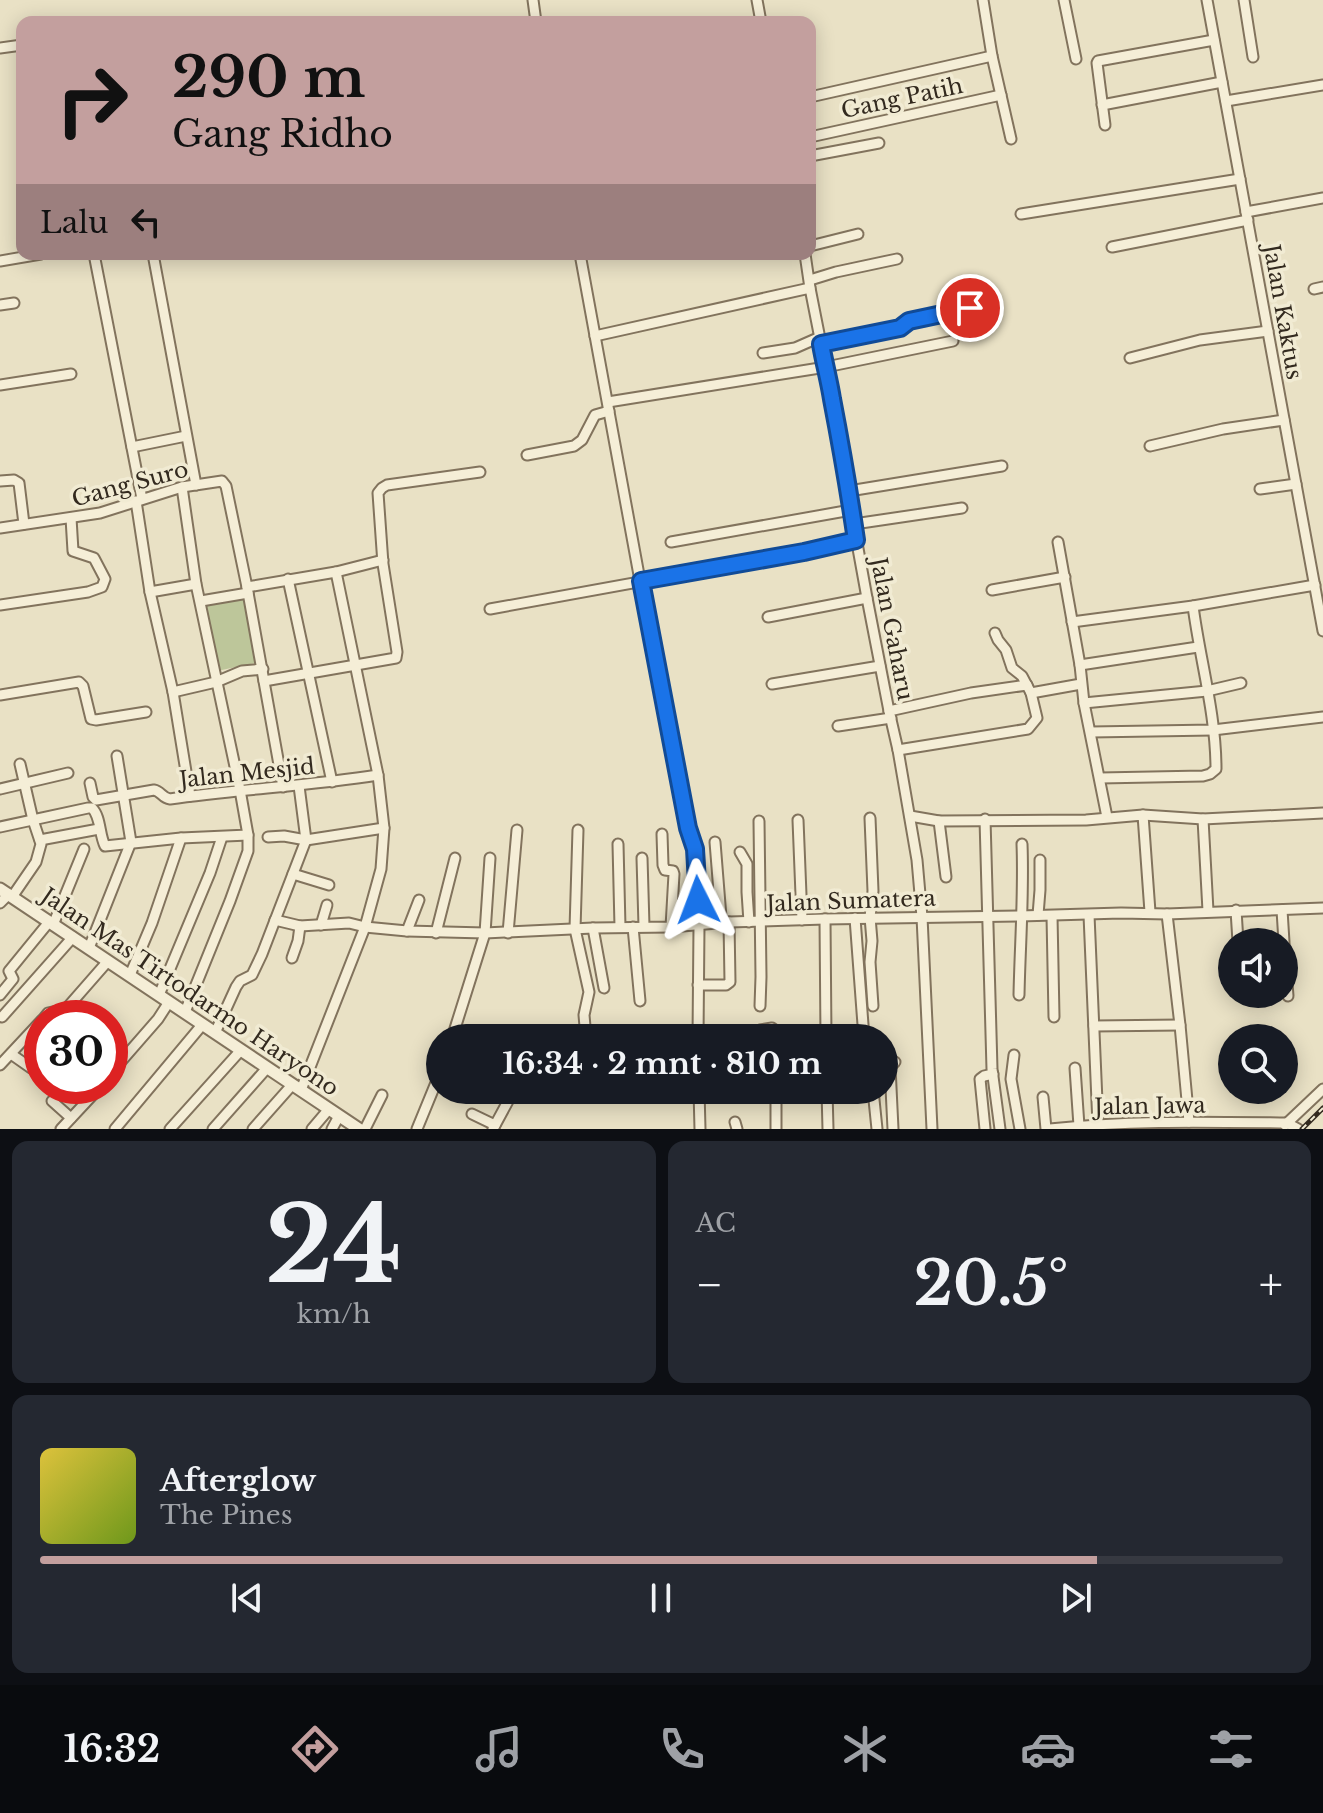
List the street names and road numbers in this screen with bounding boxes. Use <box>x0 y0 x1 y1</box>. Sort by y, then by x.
street label: Gang Patih <box>839 72 965 124</box>
street label: Jalan Kaktus <box>1257 239 1308 382</box>
street label: Gang Suro <box>69 456 191 512</box>
street label: Jalan Gaharu <box>864 552 919 703</box>
street label: Jalan Mesjid <box>175 752 316 794</box>
street label: Jalan Mas Tirtodarmo Haryono <box>34 880 344 1102</box>
street label: Jalan Sumatera <box>763 885 937 918</box>
street label: Jalan Jawa <box>1091 1092 1207 1121</box>

